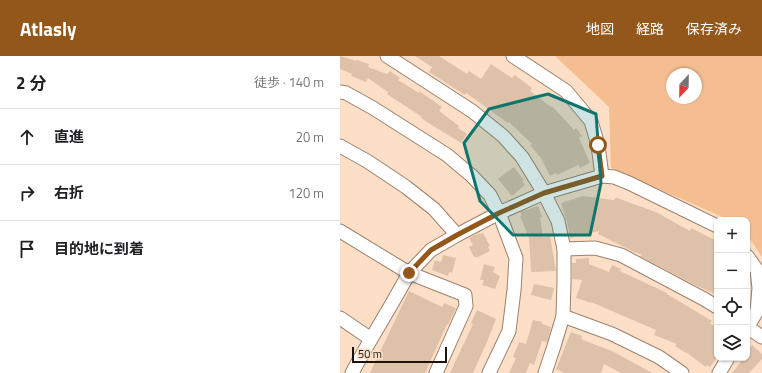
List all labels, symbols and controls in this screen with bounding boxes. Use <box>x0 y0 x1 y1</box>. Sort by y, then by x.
text: Atlasly <box>20 14 77 43</box>
text: 地図 <box>586 18 614 39</box>
text: 経路 <box>636 18 664 39</box>
text: 保存済み <box>686 18 742 39</box>
north arrow <box>666 68 702 104</box>
text: 2 分 <box>16 70 46 96</box>
text: 徒歩 · 140 m <box>254 72 324 92</box>
text: 直進 <box>54 125 84 148</box>
icon: ahead <box>16 126 38 148</box>
text: 20 m <box>296 127 324 147</box>
route start <box>589 136 607 154</box>
text: 右折 <box>54 181 84 204</box>
icon: right <box>16 182 38 204</box>
text: 120 m <box>288 183 324 203</box>
map controls <box>714 217 750 361</box>
button: + <box>714 217 750 253</box>
text: 目的地に到着 <box>54 237 144 260</box>
icon: arrive <box>16 238 38 260</box>
button: − <box>714 253 750 289</box>
route end <box>400 264 418 282</box>
button: locate <box>714 289 750 325</box>
button: layers <box>714 325 750 361</box>
scale bar <box>352 345 447 364</box>
text: 50 m <box>358 346 382 362</box>

